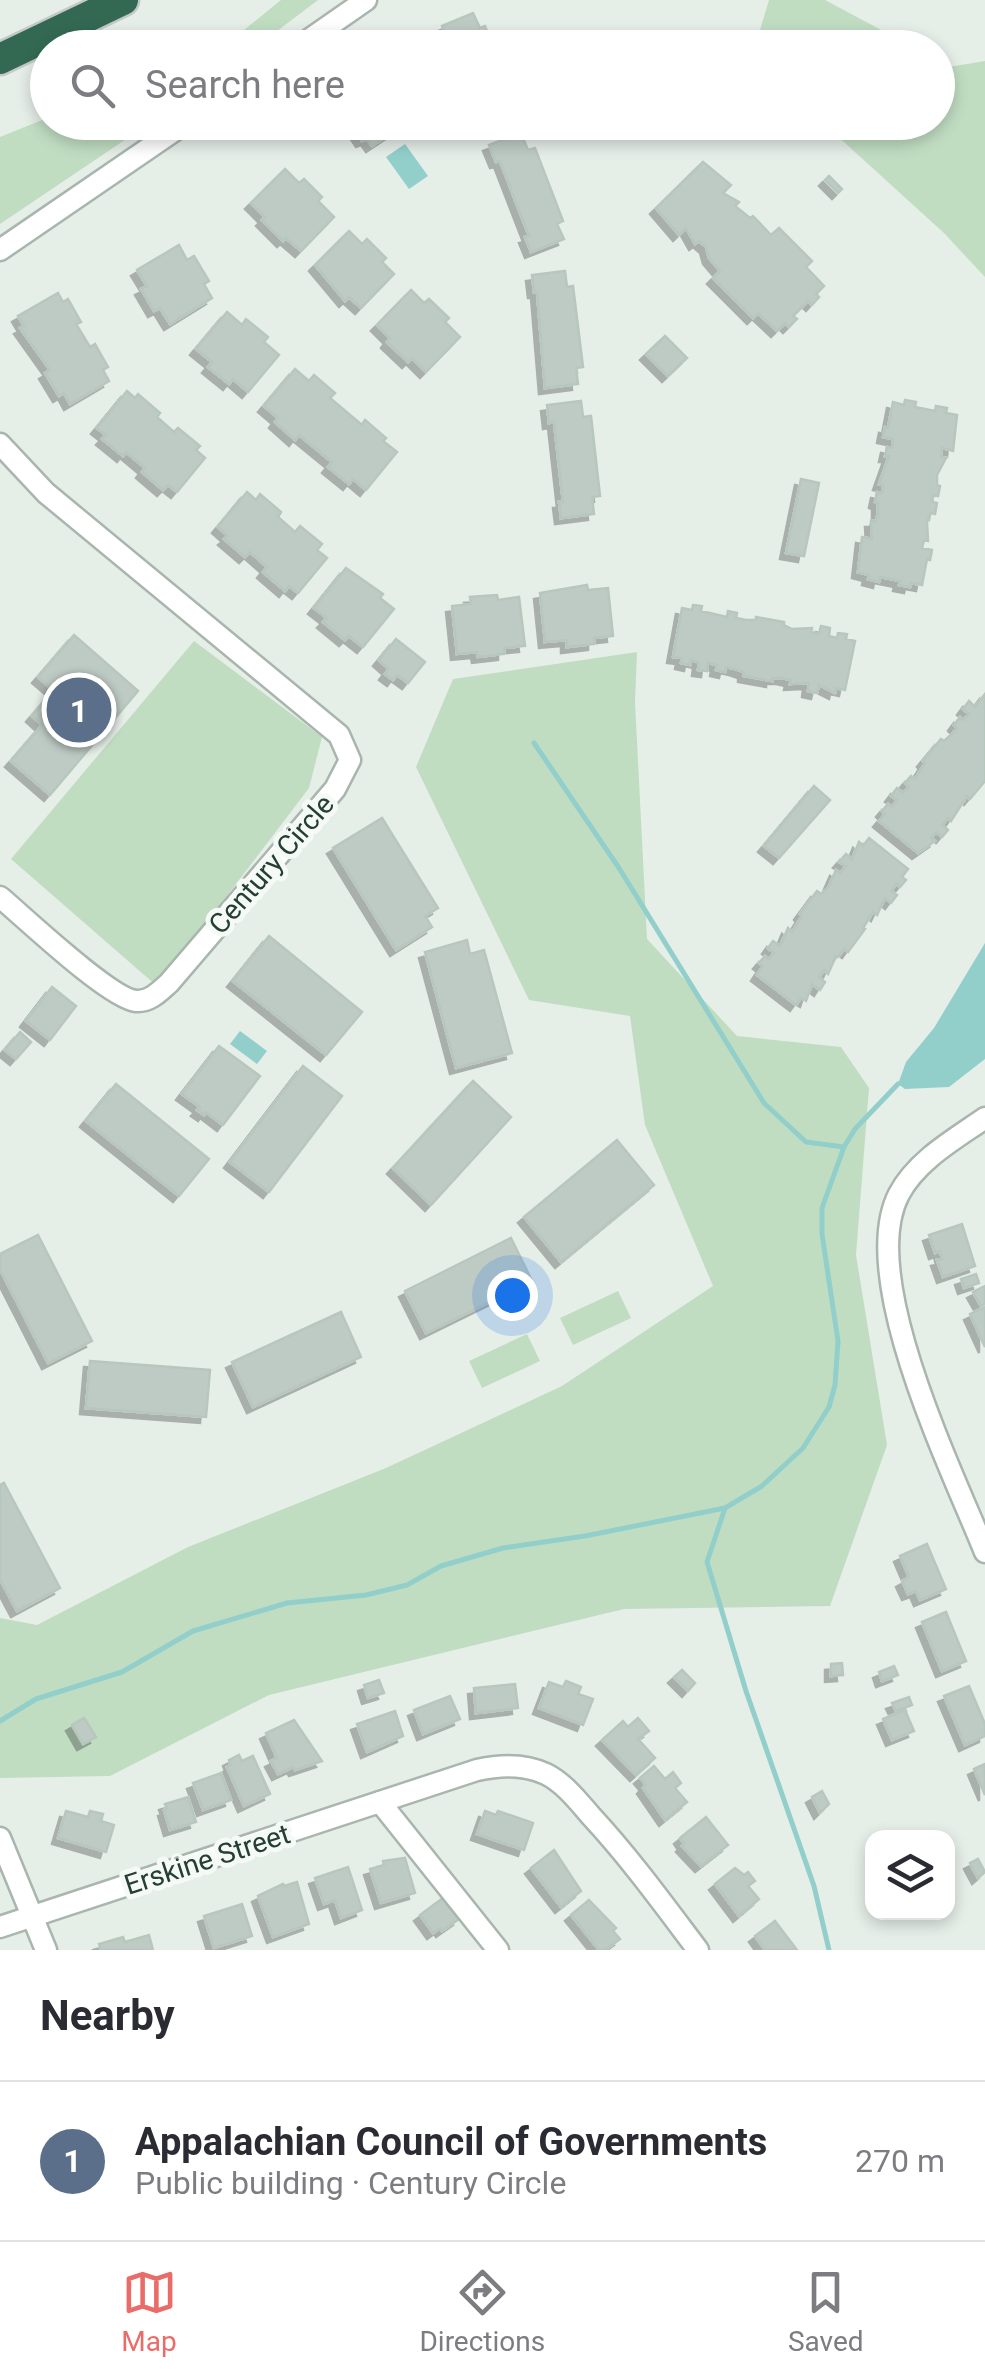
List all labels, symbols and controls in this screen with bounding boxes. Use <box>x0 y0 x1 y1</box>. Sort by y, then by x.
search box <box>30 30 955 140</box>
icon: search <box>65 58 120 113</box>
text: Search here <box>145 63 345 107</box>
pin: 1 <box>46 672 112 748</box>
street label: Century Circle <box>202 788 341 941</box>
your location <box>487 1270 538 1321</box>
street label: Erskine Street <box>120 1817 294 1902</box>
map controls <box>865 1830 955 1920</box>
button: layers <box>865 1830 955 1920</box>
text: Nearby <box>40 1991 175 2040</box>
text: Appalachian Council of Governments <box>135 2120 767 2164</box>
text: 1 <box>63 2142 82 2180</box>
text: 270 m <box>855 2142 945 2180</box>
text: Public building · Century Circle <box>135 2164 566 2202</box>
tab: Map <box>121 2265 177 2358</box>
tab: Directions <box>419 2265 545 2358</box>
tab: Saved <box>788 2265 864 2358</box>

